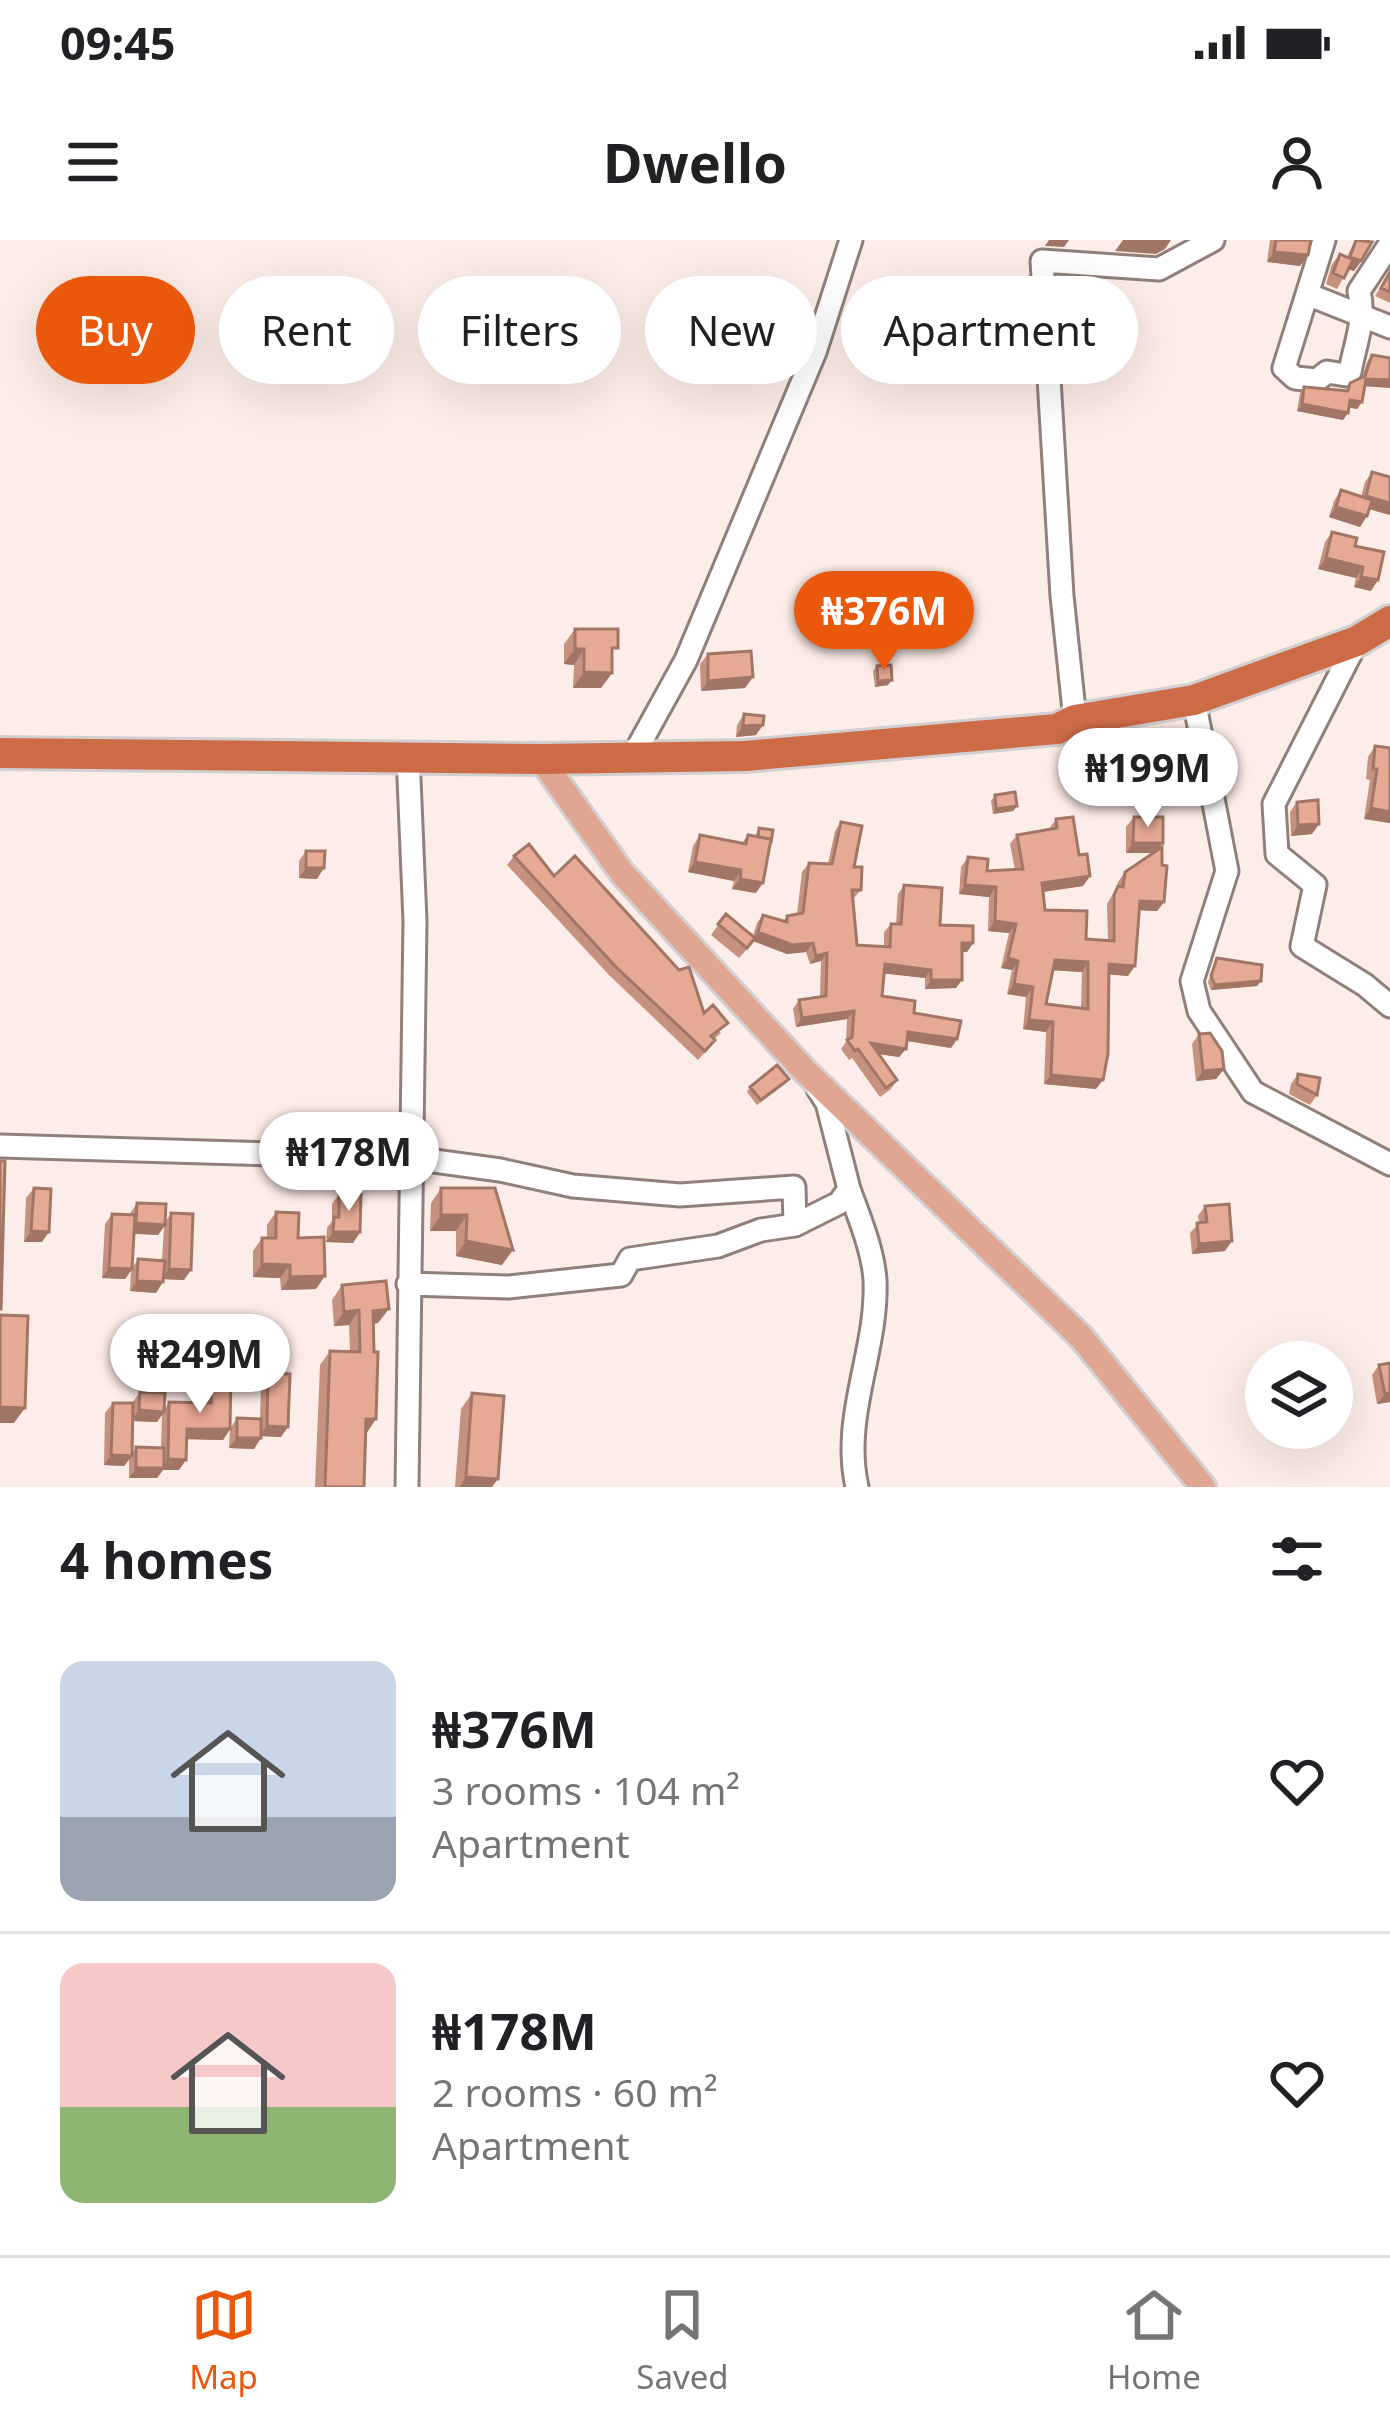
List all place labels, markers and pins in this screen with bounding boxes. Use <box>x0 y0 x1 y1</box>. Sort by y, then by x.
pin: ₦376M <box>800 571 968 673</box>
pin: ₦199M <box>1064 728 1232 830</box>
pin: ₦178M <box>265 1112 433 1214</box>
pin: ₦249M <box>116 1314 284 1416</box>

